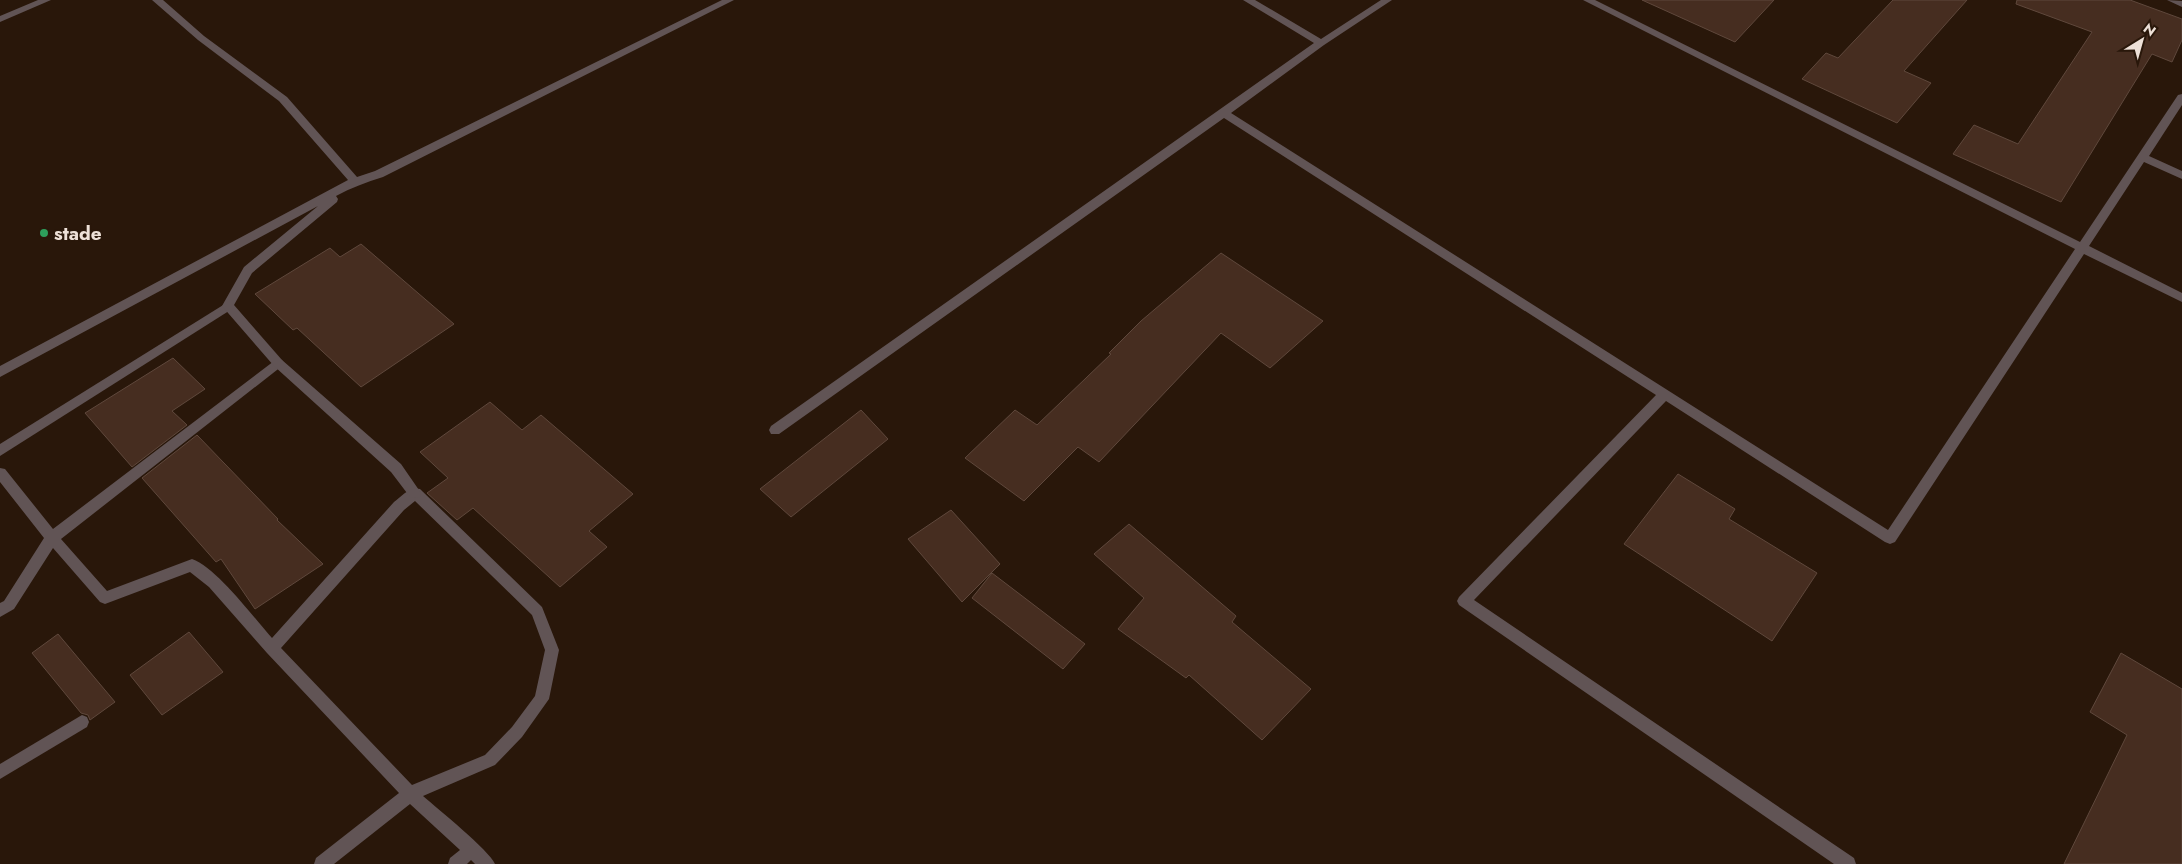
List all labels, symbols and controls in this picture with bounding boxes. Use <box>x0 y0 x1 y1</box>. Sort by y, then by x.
north arrow <box>2117 15 2167 65</box>
text: N <box>2139 18 2160 41</box>
place label: stade <box>54 220 102 247</box>
marker: stade <box>38 227 50 239</box>

